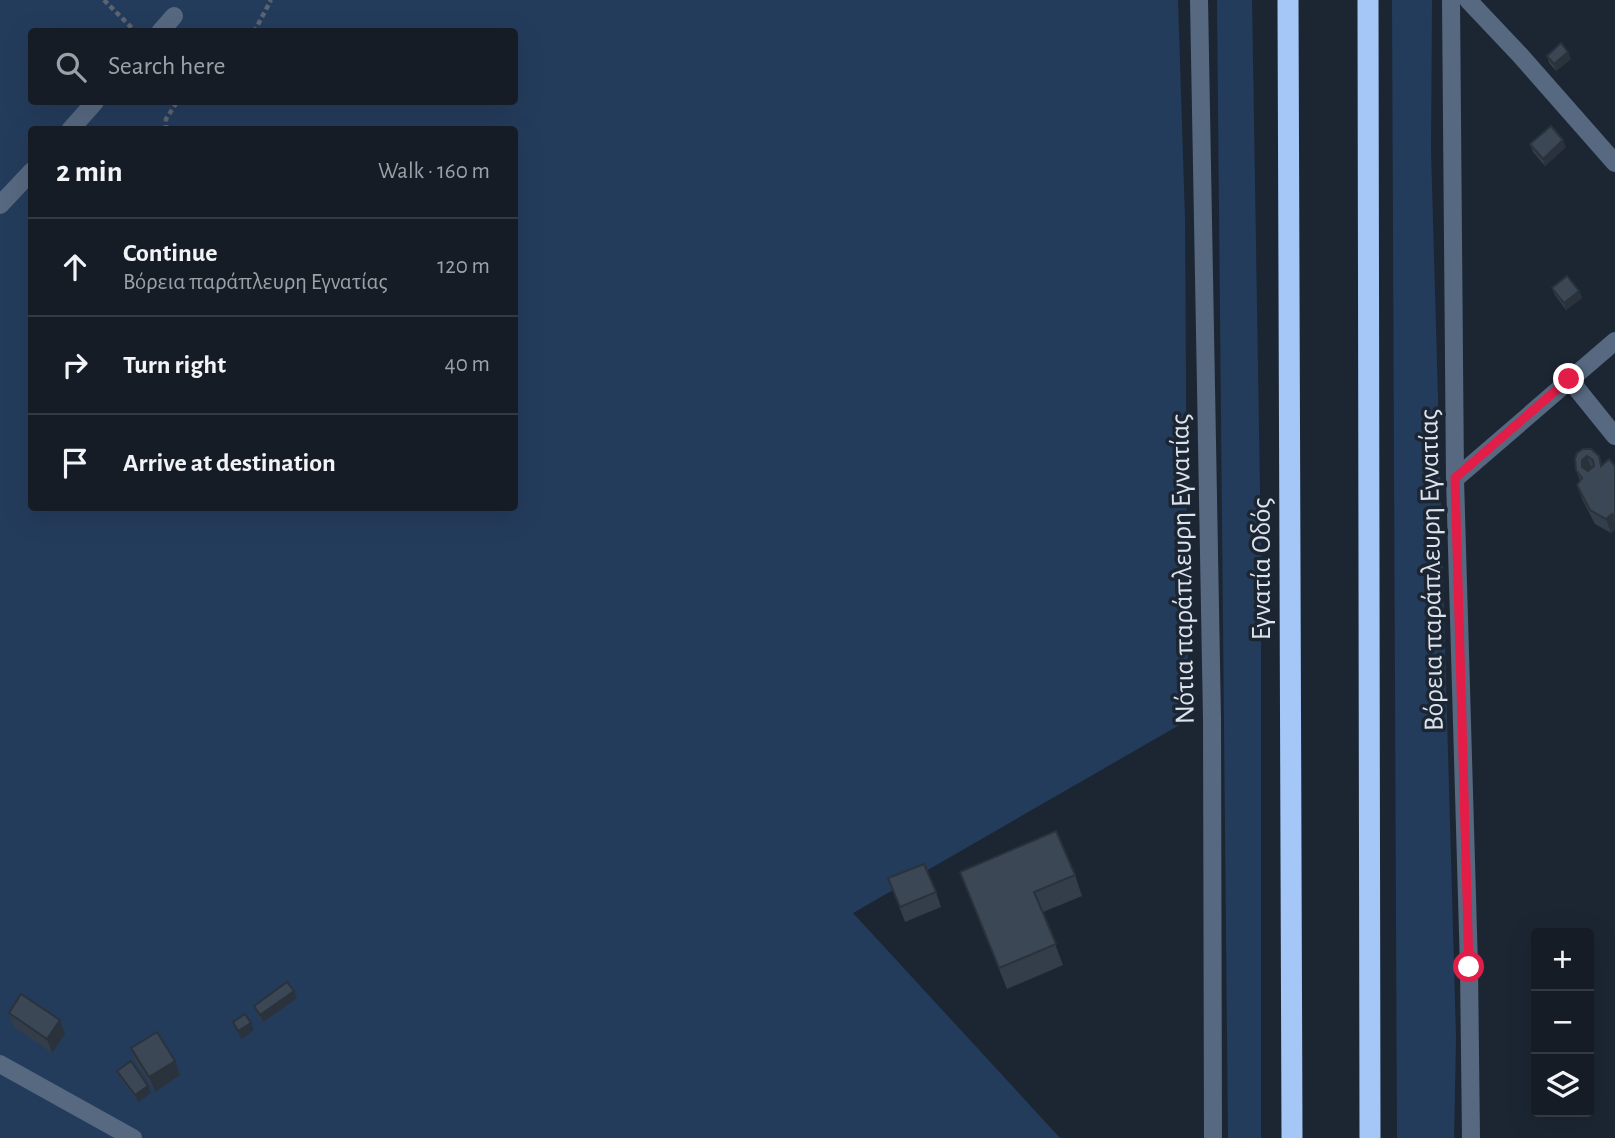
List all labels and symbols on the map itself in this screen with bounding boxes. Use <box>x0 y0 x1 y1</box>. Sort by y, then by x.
route end <box>1553 363 1584 394</box>
street label: Βόρεια παράπλευρη Εγνατίας <box>1415 409 1449 731</box>
street label: Νότια παράπλευρη Εγνατίας <box>1166 413 1200 725</box>
street label: Εγνατία Οδός <box>1248 498 1276 640</box>
route start <box>1453 951 1484 982</box>

